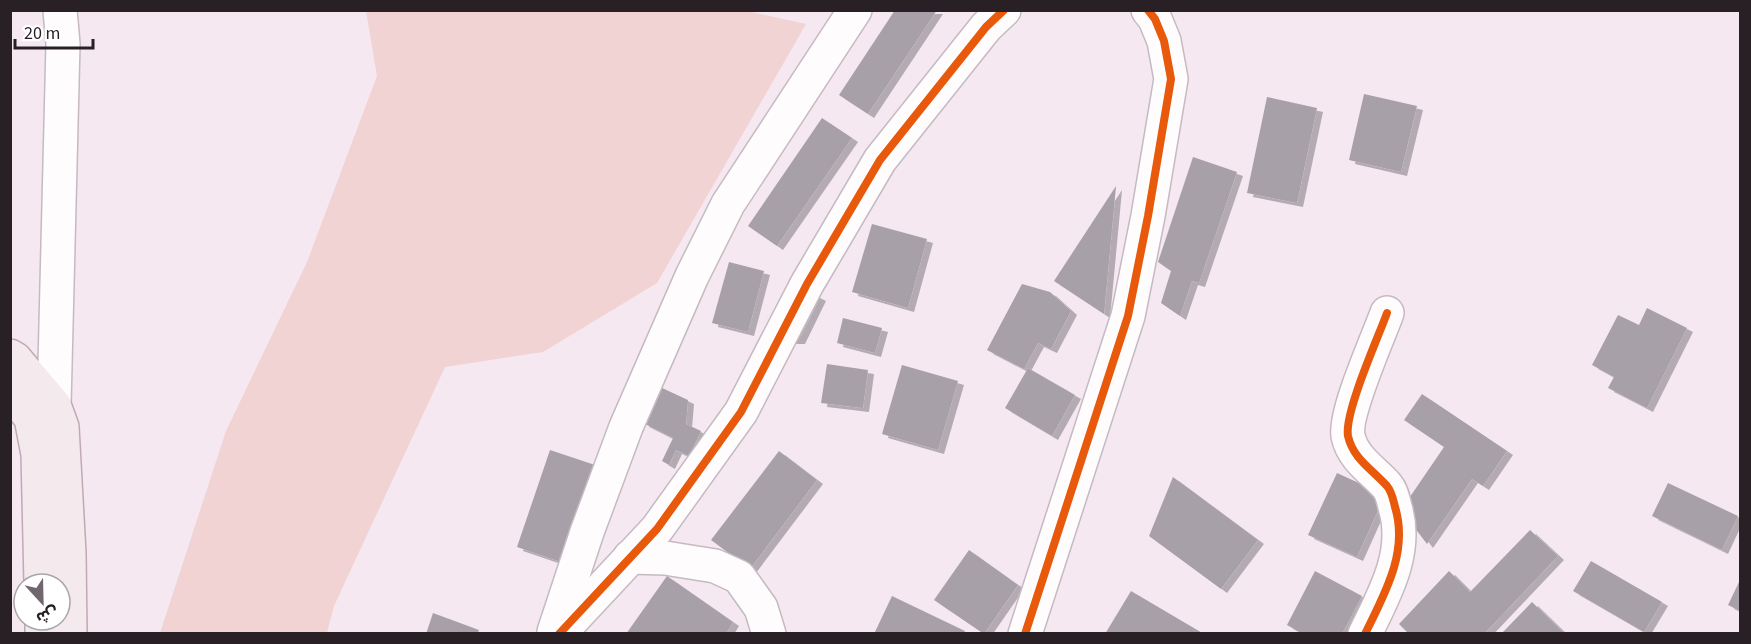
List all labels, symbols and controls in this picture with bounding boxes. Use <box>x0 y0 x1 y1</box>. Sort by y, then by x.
scale bar <box>15 12 93 50</box>
text: 20 m <box>24 21 60 46</box>
north arrow <box>12 572 72 632</box>
text: ش <box>33 601 62 629</box>

